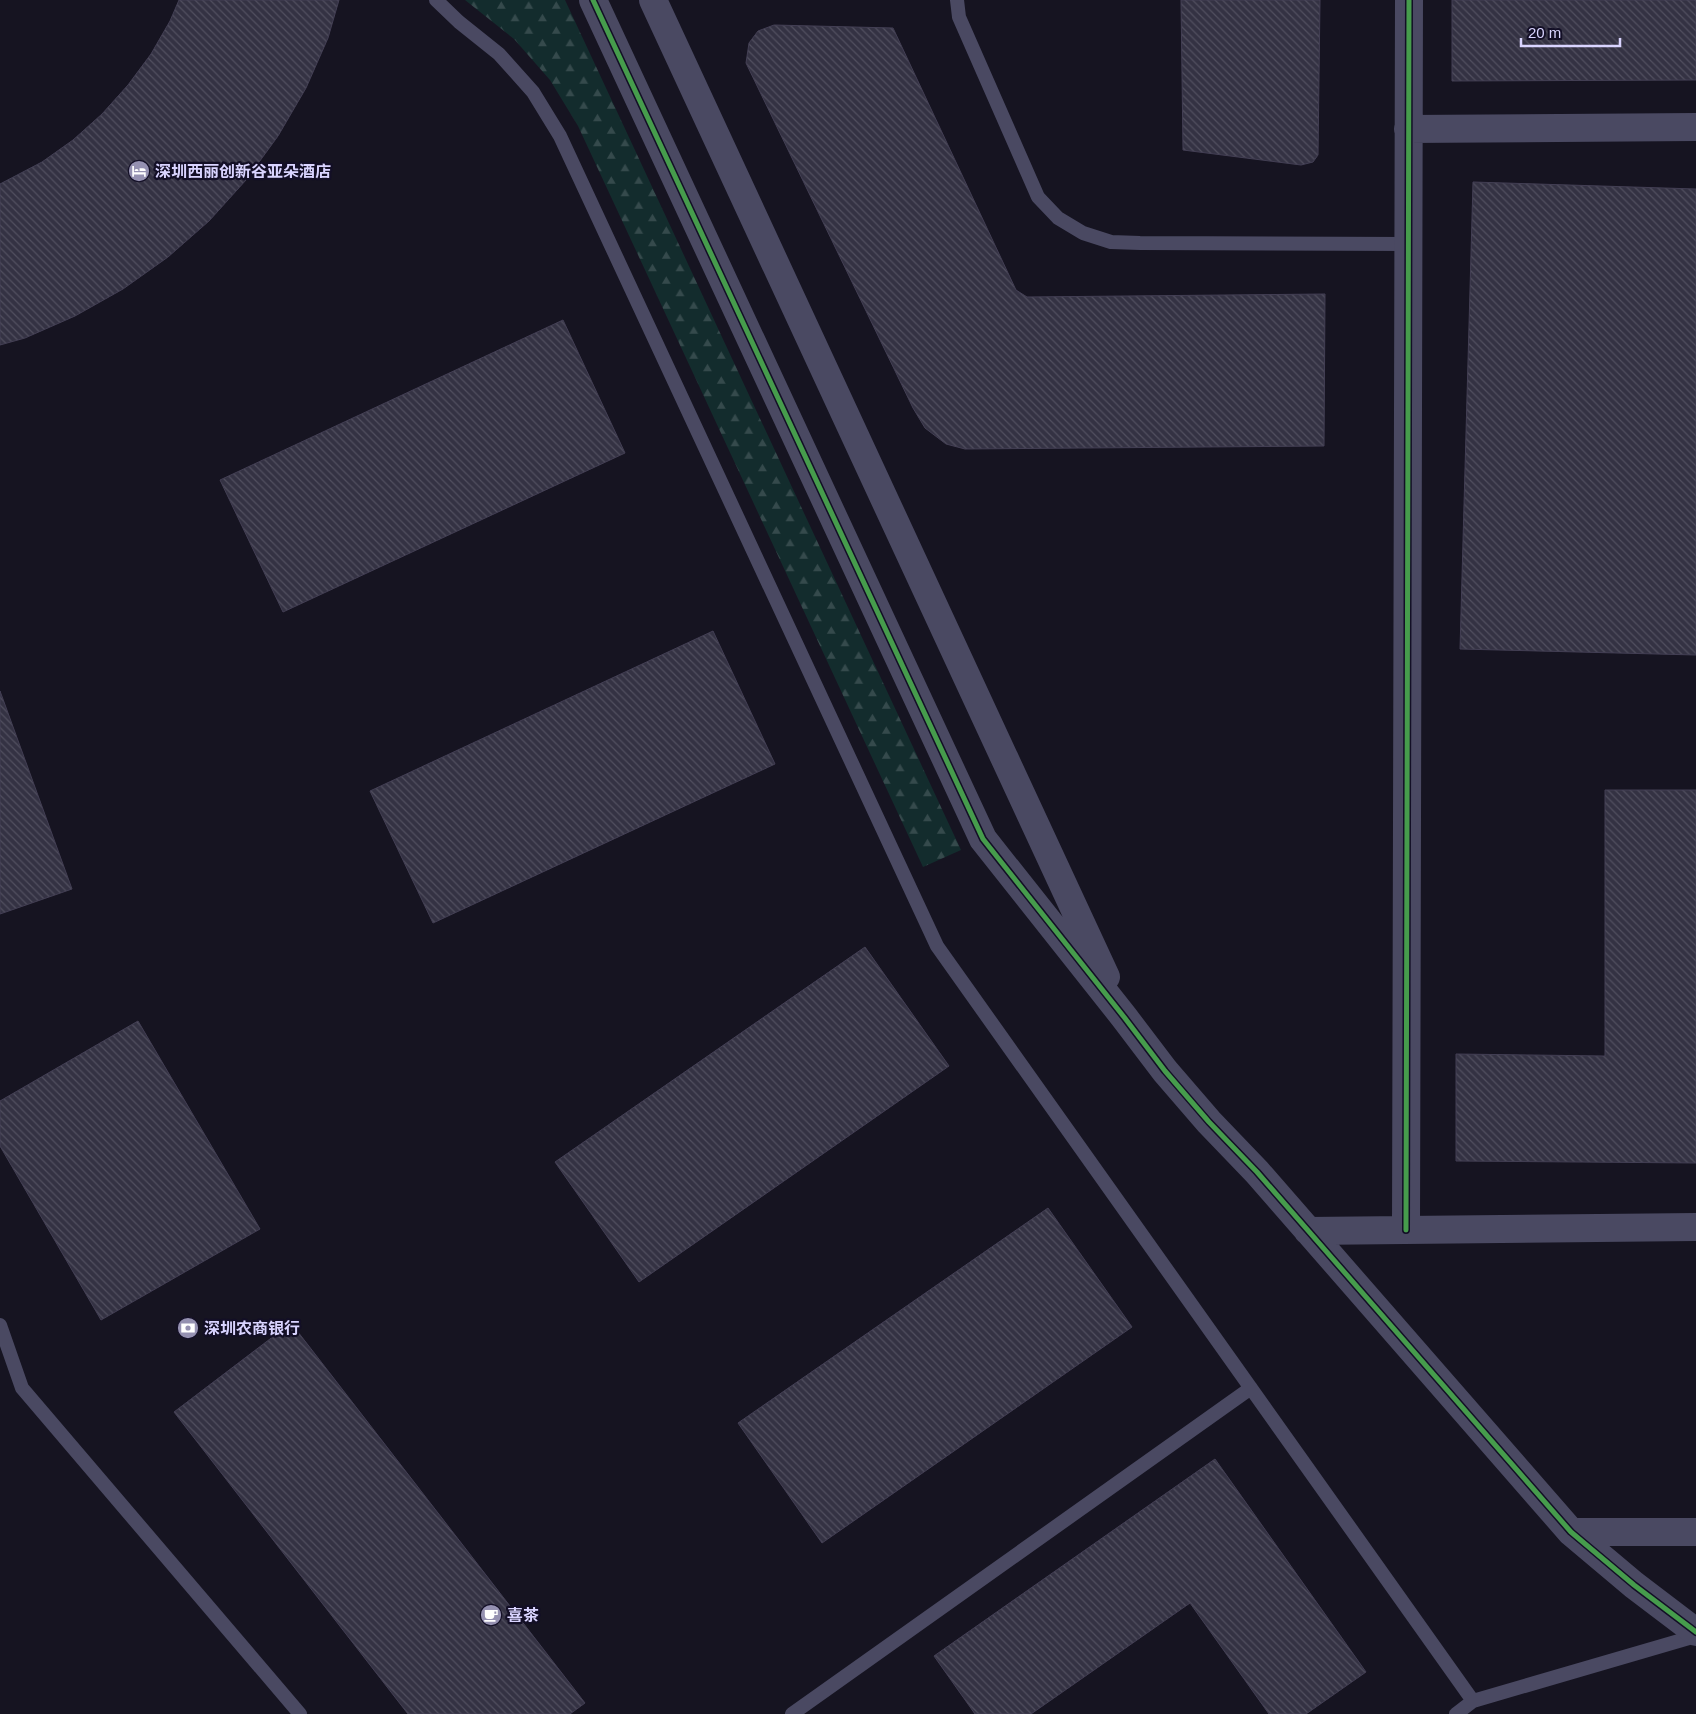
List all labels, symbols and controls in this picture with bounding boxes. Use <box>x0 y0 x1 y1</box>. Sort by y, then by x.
scale bar <box>1521 15 1620 47</box>
text: 20 m <box>1528 24 1561 41</box>
hotel icon: 深圳西丽创新谷亚朵酒店 <box>127 159 151 183</box>
place label: 深圳西丽创新谷亚朵酒店 <box>155 163 331 180</box>
bank icon: 深圳农商银行 <box>176 1316 200 1340</box>
place label: 深圳农商银行 <box>204 1320 300 1337</box>
cafe icon: 喜茶 <box>479 1603 503 1627</box>
place label: 喜茶 <box>507 1607 539 1624</box>

